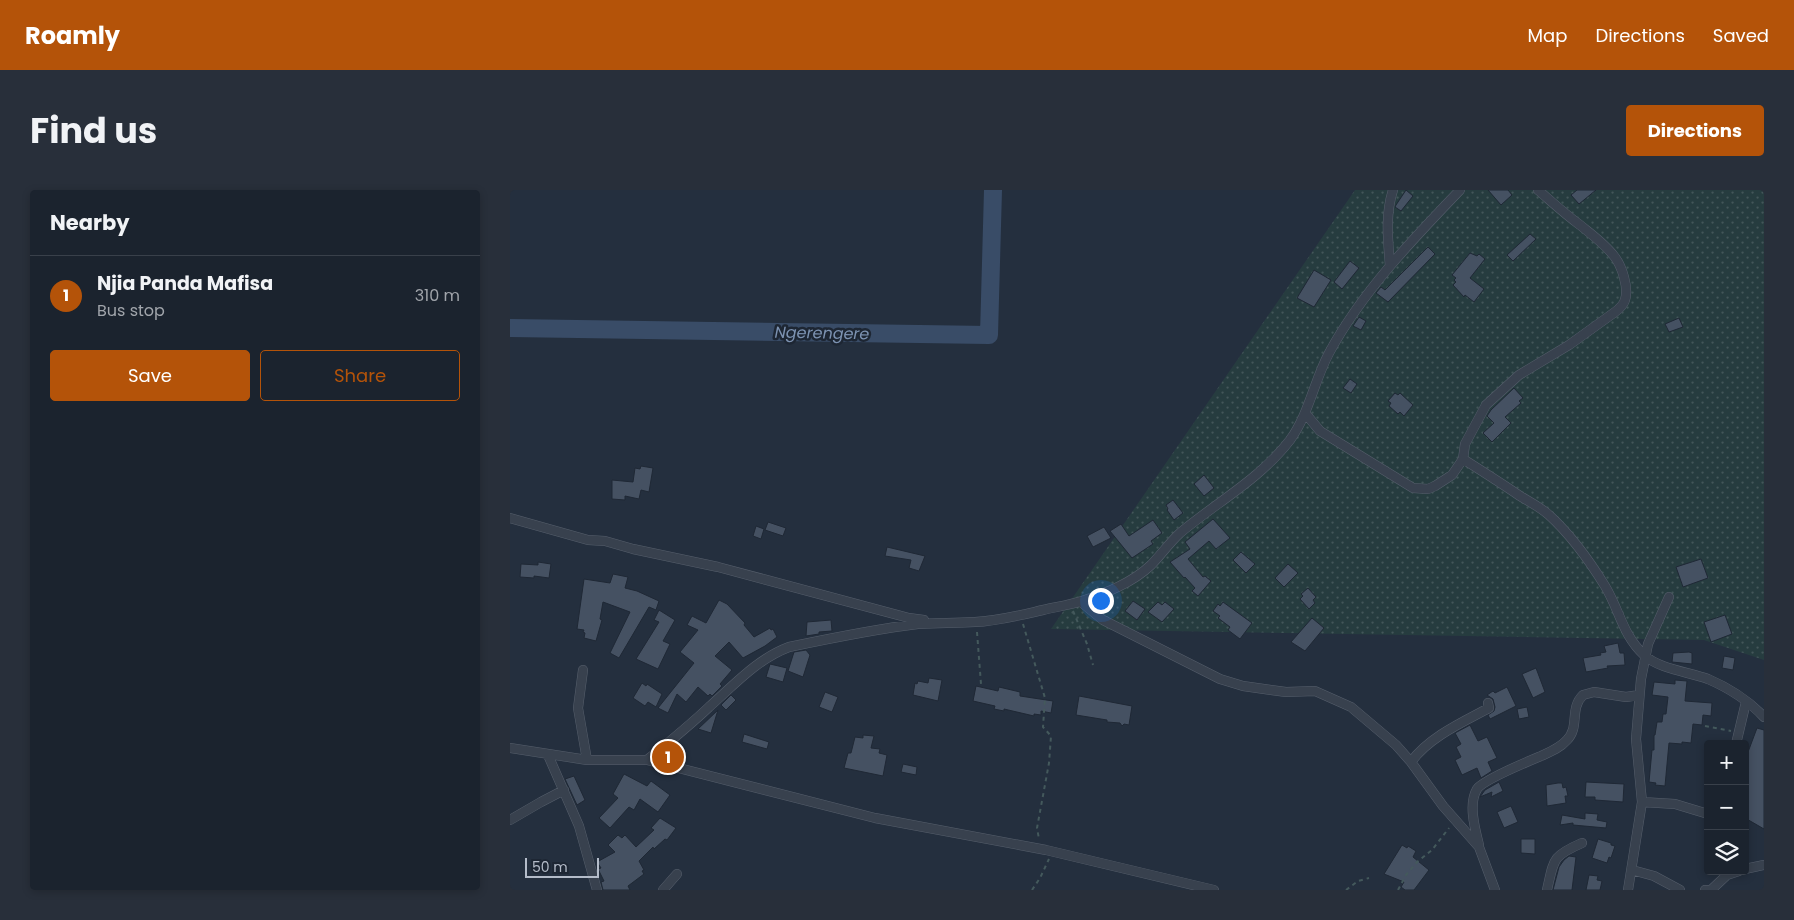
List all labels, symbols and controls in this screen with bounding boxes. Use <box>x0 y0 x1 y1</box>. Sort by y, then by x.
text: Roamly <box>25 19 120 52</box>
text: Map <box>1528 23 1567 48</box>
text: Directions <box>1595 23 1685 48</box>
text: Saved <box>1713 23 1769 48</box>
button: Directions <box>1626 105 1764 156</box>
text: Find us <box>30 106 157 155</box>
text: Nearby <box>50 208 130 237</box>
text: Njia Panda Mafisa <box>97 270 273 297</box>
text: 1 <box>63 284 69 307</box>
text: 310 m <box>415 284 460 307</box>
text: Bus stop <box>97 299 165 322</box>
water label: Ngerengere <box>774 321 870 345</box>
button: Save <box>50 350 250 401</box>
button: Share <box>260 350 460 401</box>
your location <box>1088 588 1114 614</box>
pin: 1 <box>652 738 684 776</box>
map controls <box>1704 740 1749 875</box>
button: + <box>1704 740 1749 785</box>
button: − <box>1704 785 1749 830</box>
button: layers <box>1704 830 1749 875</box>
scale bar <box>525 855 599 878</box>
text: 50 m <box>532 857 568 877</box>

